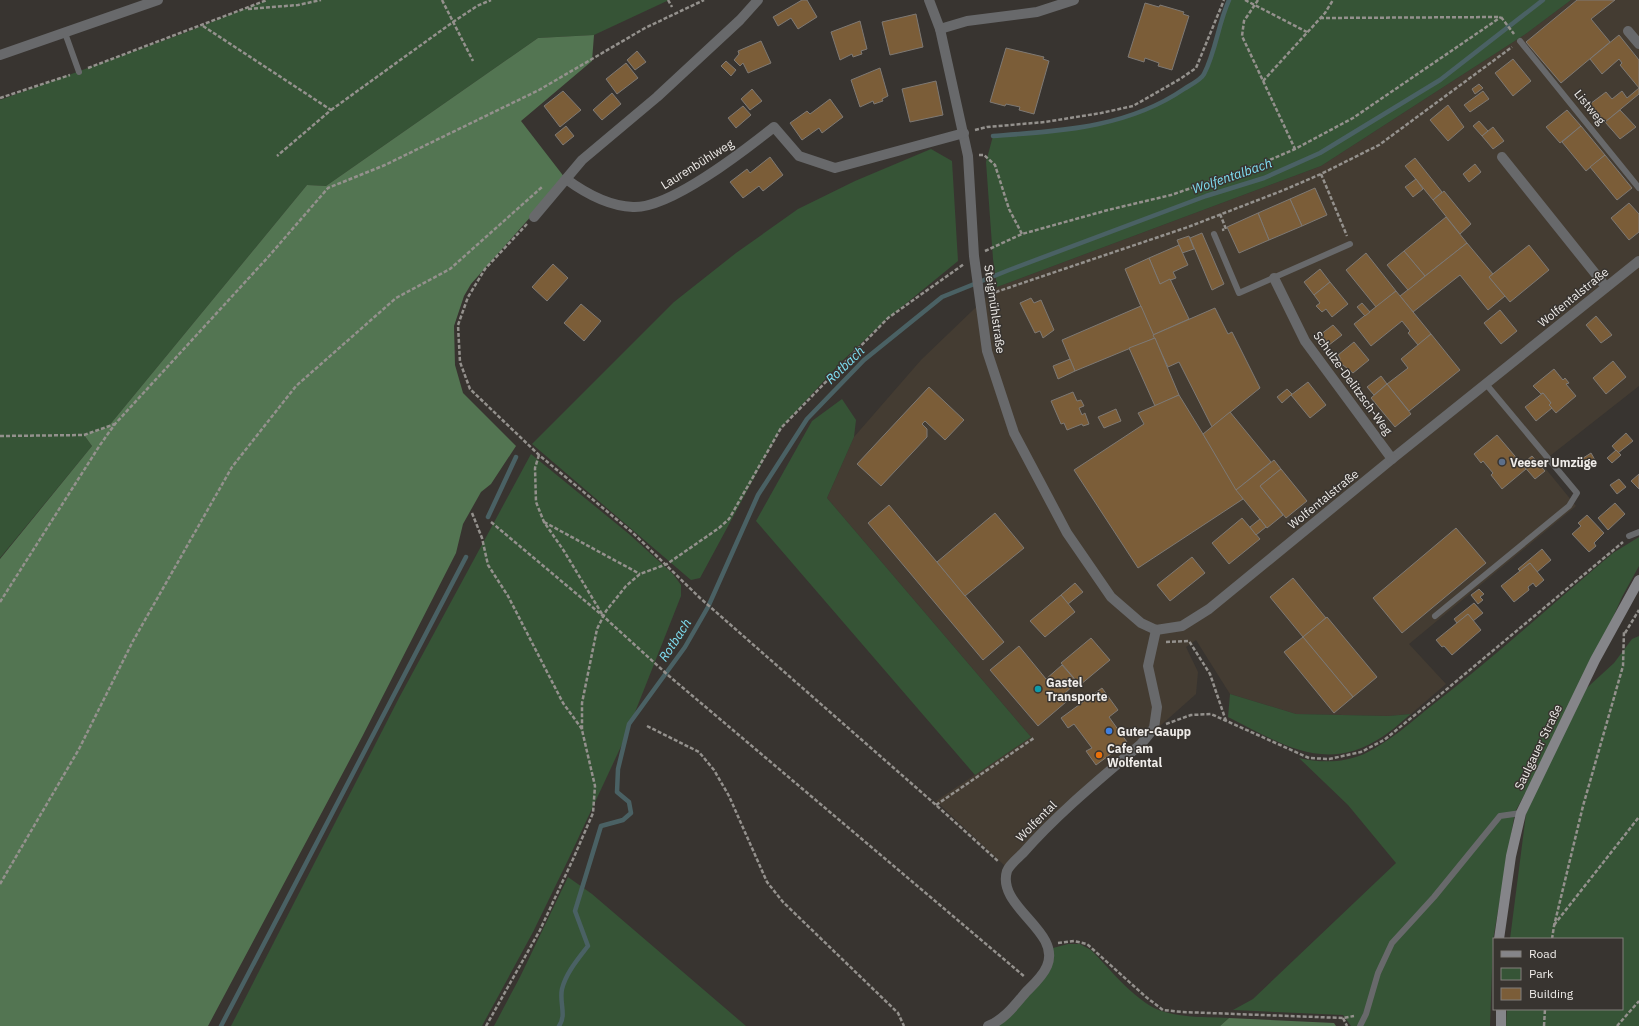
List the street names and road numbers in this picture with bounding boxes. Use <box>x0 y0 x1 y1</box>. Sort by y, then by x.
street label: Listweg <box>1571 86 1609 128</box>
street label: Laurenbühlweg <box>658 135 737 192</box>
street label: Steigmühlstraße <box>981 264 1009 355</box>
street label: Wolfentalstraße <box>1535 264 1612 330</box>
street label: Schulze-Delitzsch-Weg <box>1310 328 1396 438</box>
street label: Wolfentalstraße <box>1285 466 1362 532</box>
street label: Saulgauer Straße <box>1511 702 1565 792</box>
street label: Wolfental <box>1012 797 1060 845</box>

